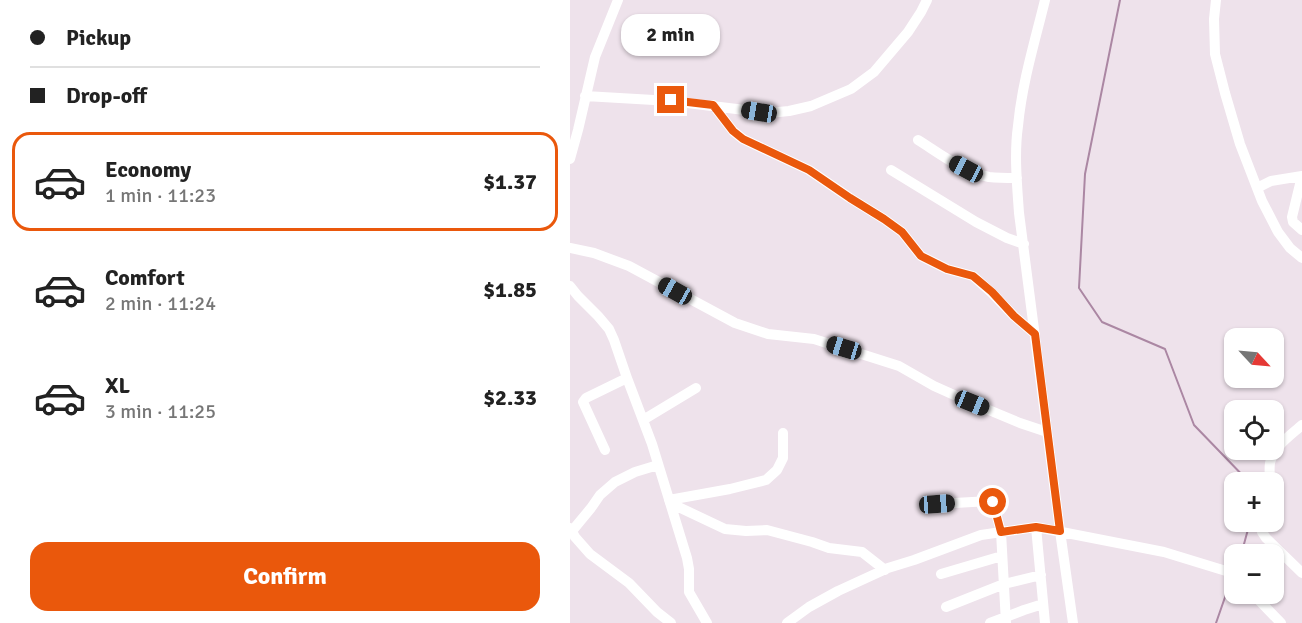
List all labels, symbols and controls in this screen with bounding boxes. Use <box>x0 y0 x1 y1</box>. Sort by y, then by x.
callout: 2 min <box>621 13 720 55</box>
text: 2 min <box>646 22 695 47</box>
text: Pickup <box>66 24 131 51</box>
text: Drop-off <box>66 82 147 109</box>
route end <box>657 86 684 113</box>
car <box>740 100 778 124</box>
car <box>946 153 986 185</box>
icon: car <box>33 155 87 209</box>
text: Economy <box>105 156 191 183</box>
text: $1.37 <box>483 168 537 195</box>
text: 1 min · 11:23 <box>105 183 216 208</box>
icon: car <box>33 263 87 317</box>
text: Comfort <box>105 264 185 291</box>
car <box>655 274 695 308</box>
text: $1.85 <box>483 276 537 303</box>
text: 2 min · 11:24 <box>105 291 216 316</box>
north arrow <box>1224 328 1284 388</box>
map controls <box>1224 328 1284 604</box>
car <box>824 334 864 362</box>
icon: car <box>33 371 87 425</box>
text: XL <box>105 372 130 399</box>
text: $2.33 <box>483 384 537 411</box>
car <box>952 388 992 418</box>
text: 3 min · 11:25 <box>105 399 216 424</box>
button: locate <box>1224 400 1284 460</box>
button: + <box>1224 472 1284 532</box>
route start <box>979 488 1006 515</box>
car <box>918 494 956 514</box>
button: Confirm <box>30 542 540 611</box>
button: − <box>1224 544 1284 604</box>

